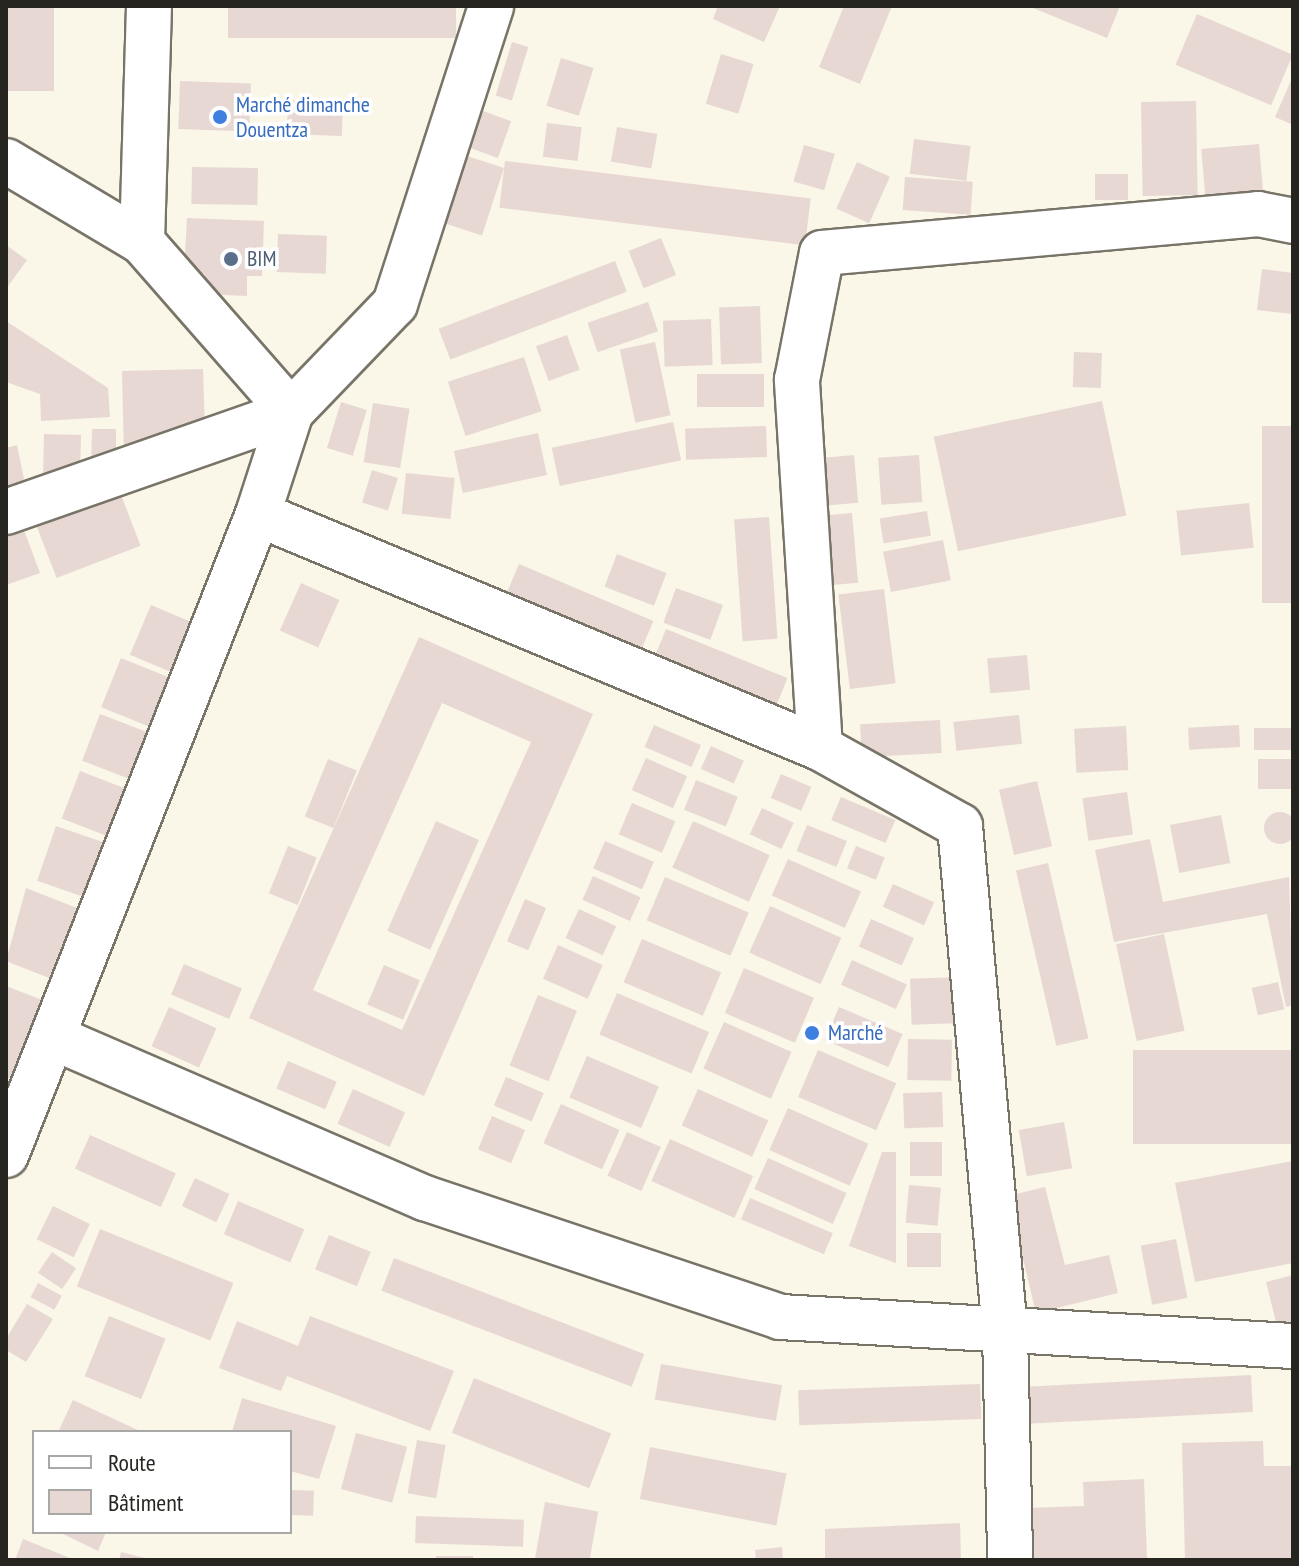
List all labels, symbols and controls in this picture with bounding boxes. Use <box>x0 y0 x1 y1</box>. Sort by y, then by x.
place label: Marché dimanche Douentza <box>236 91 370 142</box>
marker: Marché dimanche Douentza <box>211 108 229 126</box>
place label: BIM <box>247 246 277 272</box>
marker: BIM <box>222 250 240 268</box>
place label: Marché <box>828 1020 883 1046</box>
marker: Marché <box>803 1024 821 1042</box>
legend <box>32 1430 292 1534</box>
text: Route <box>108 1447 156 1478</box>
text: Bâtiment <box>108 1487 183 1518</box>

